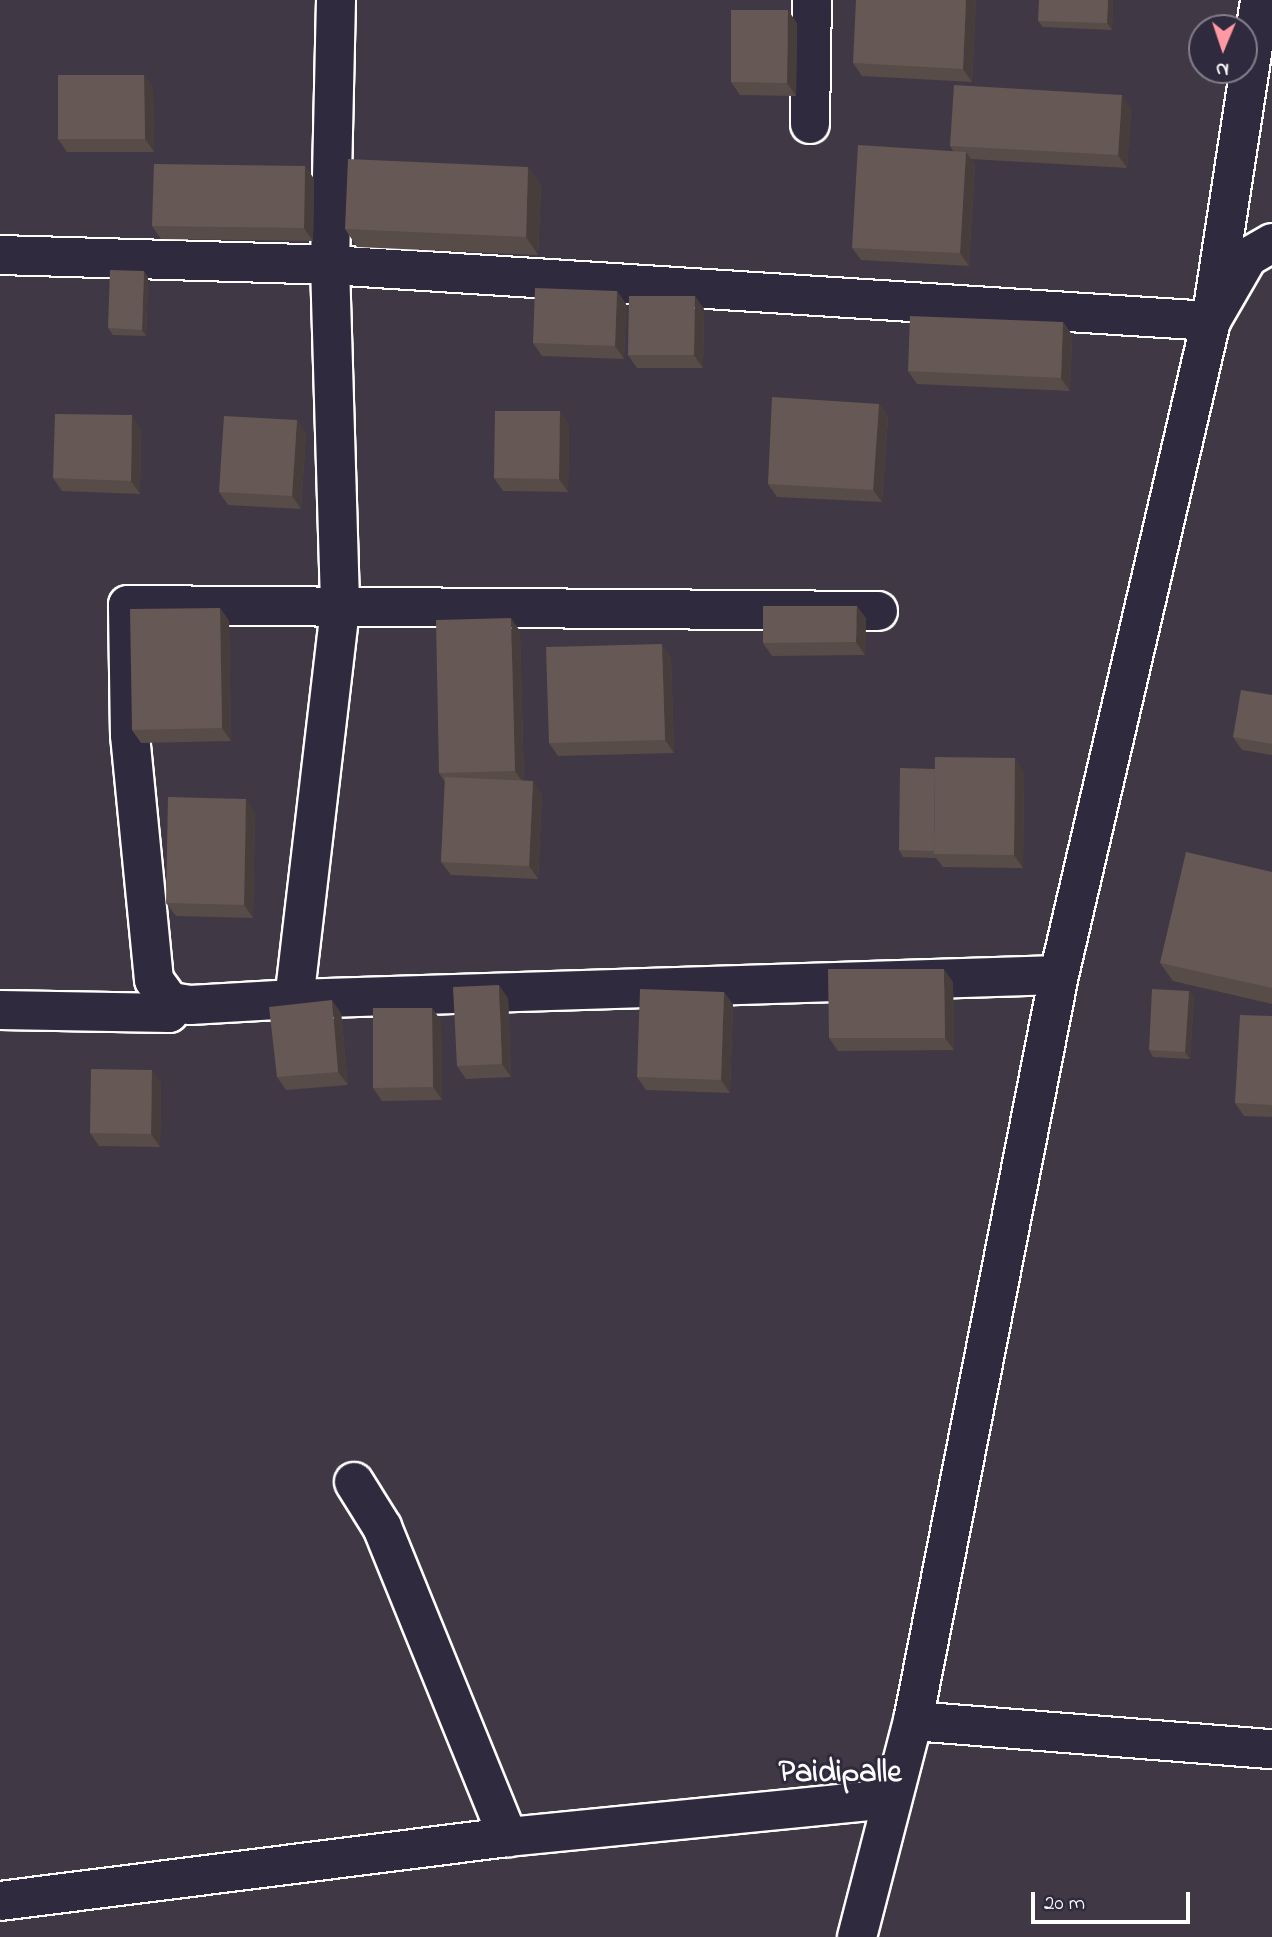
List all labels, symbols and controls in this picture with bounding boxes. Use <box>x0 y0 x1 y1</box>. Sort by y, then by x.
north arrow <box>1188 14 1258 84</box>
text: N <box>1215 55 1229 82</box>
district label: Paidipalle <box>778 1755 902 1793</box>
scale bar <box>1034 1878 1193 1922</box>
text: 20 m <box>1044 1889 1085 1919</box>

